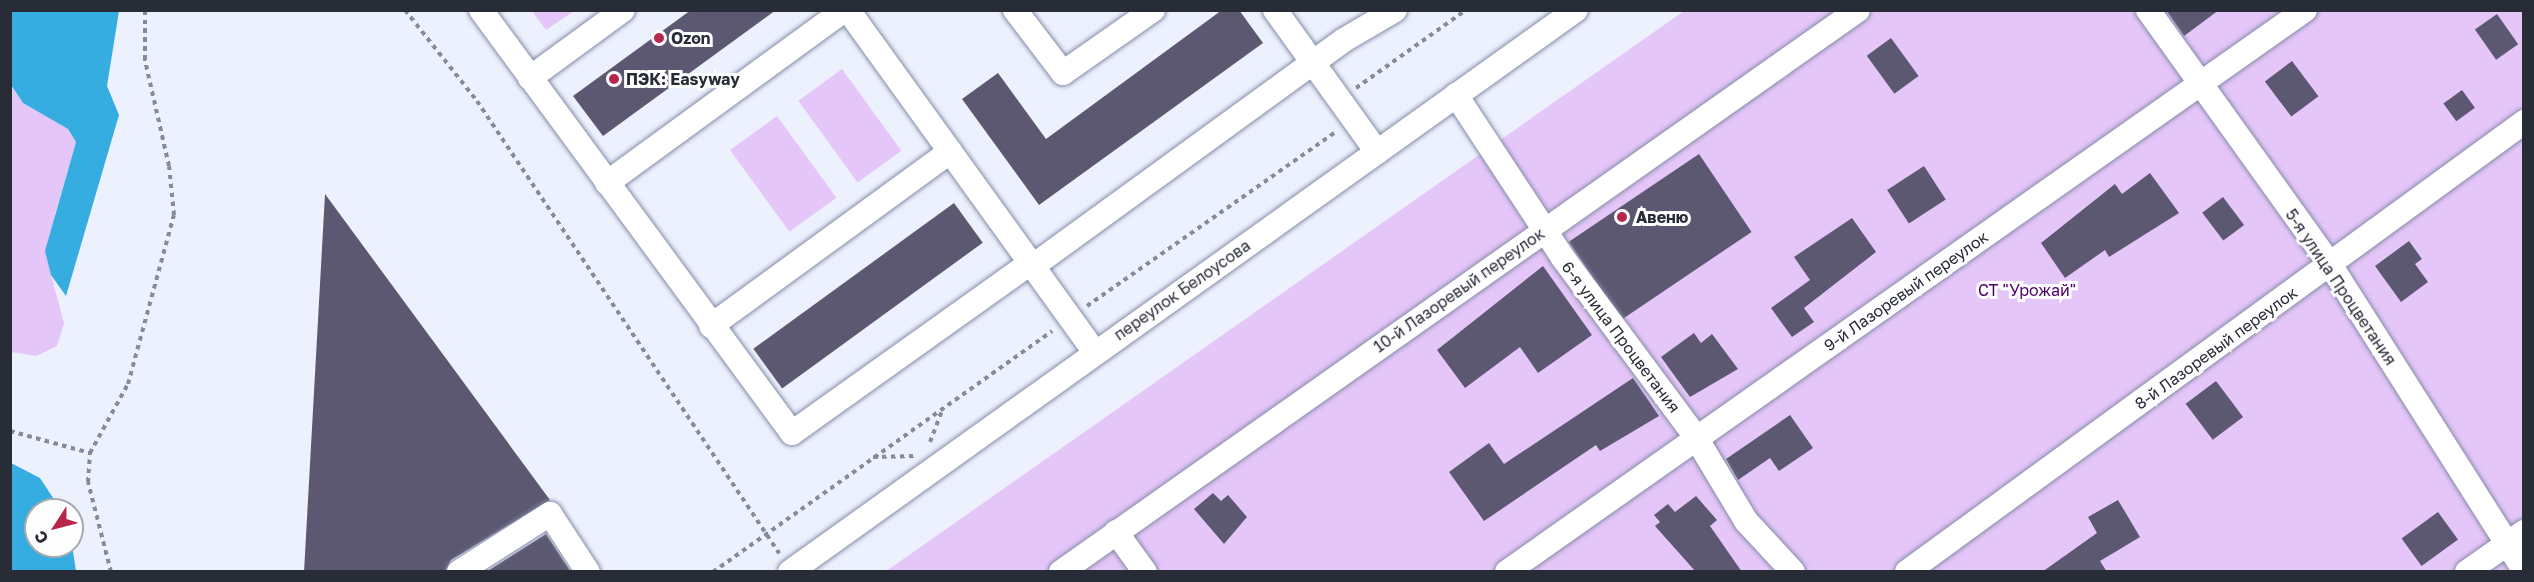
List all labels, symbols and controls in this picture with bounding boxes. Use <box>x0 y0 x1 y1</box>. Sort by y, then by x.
place label: Ozon <box>671 28 711 48</box>
marker: Ozon <box>652 31 666 45</box>
place label: ПЭК: Easyway <box>626 69 740 89</box>
marker: ПЭК: Easyway <box>607 72 621 86</box>
street label: 5-я улица Процветания <box>2282 205 2400 369</box>
place label: Авеню <box>1636 207 1688 227</box>
marker: Авеню <box>1613 208 1631 226</box>
street label: 10-й Лазоревый переулок <box>1370 224 1548 356</box>
street label: 9-й Лазоревый переулок <box>1820 227 1992 355</box>
street label: переулок Белоусова <box>1110 236 1254 344</box>
street label: 6-я улица Процветания <box>1558 258 1684 416</box>
park label: СТ "Урожай" <box>1978 280 2076 300</box>
street label: 8-й Лазоревый переулок <box>2131 283 2301 413</box>
north arrow <box>24 498 84 558</box>
text: С <box>30 527 52 548</box>

